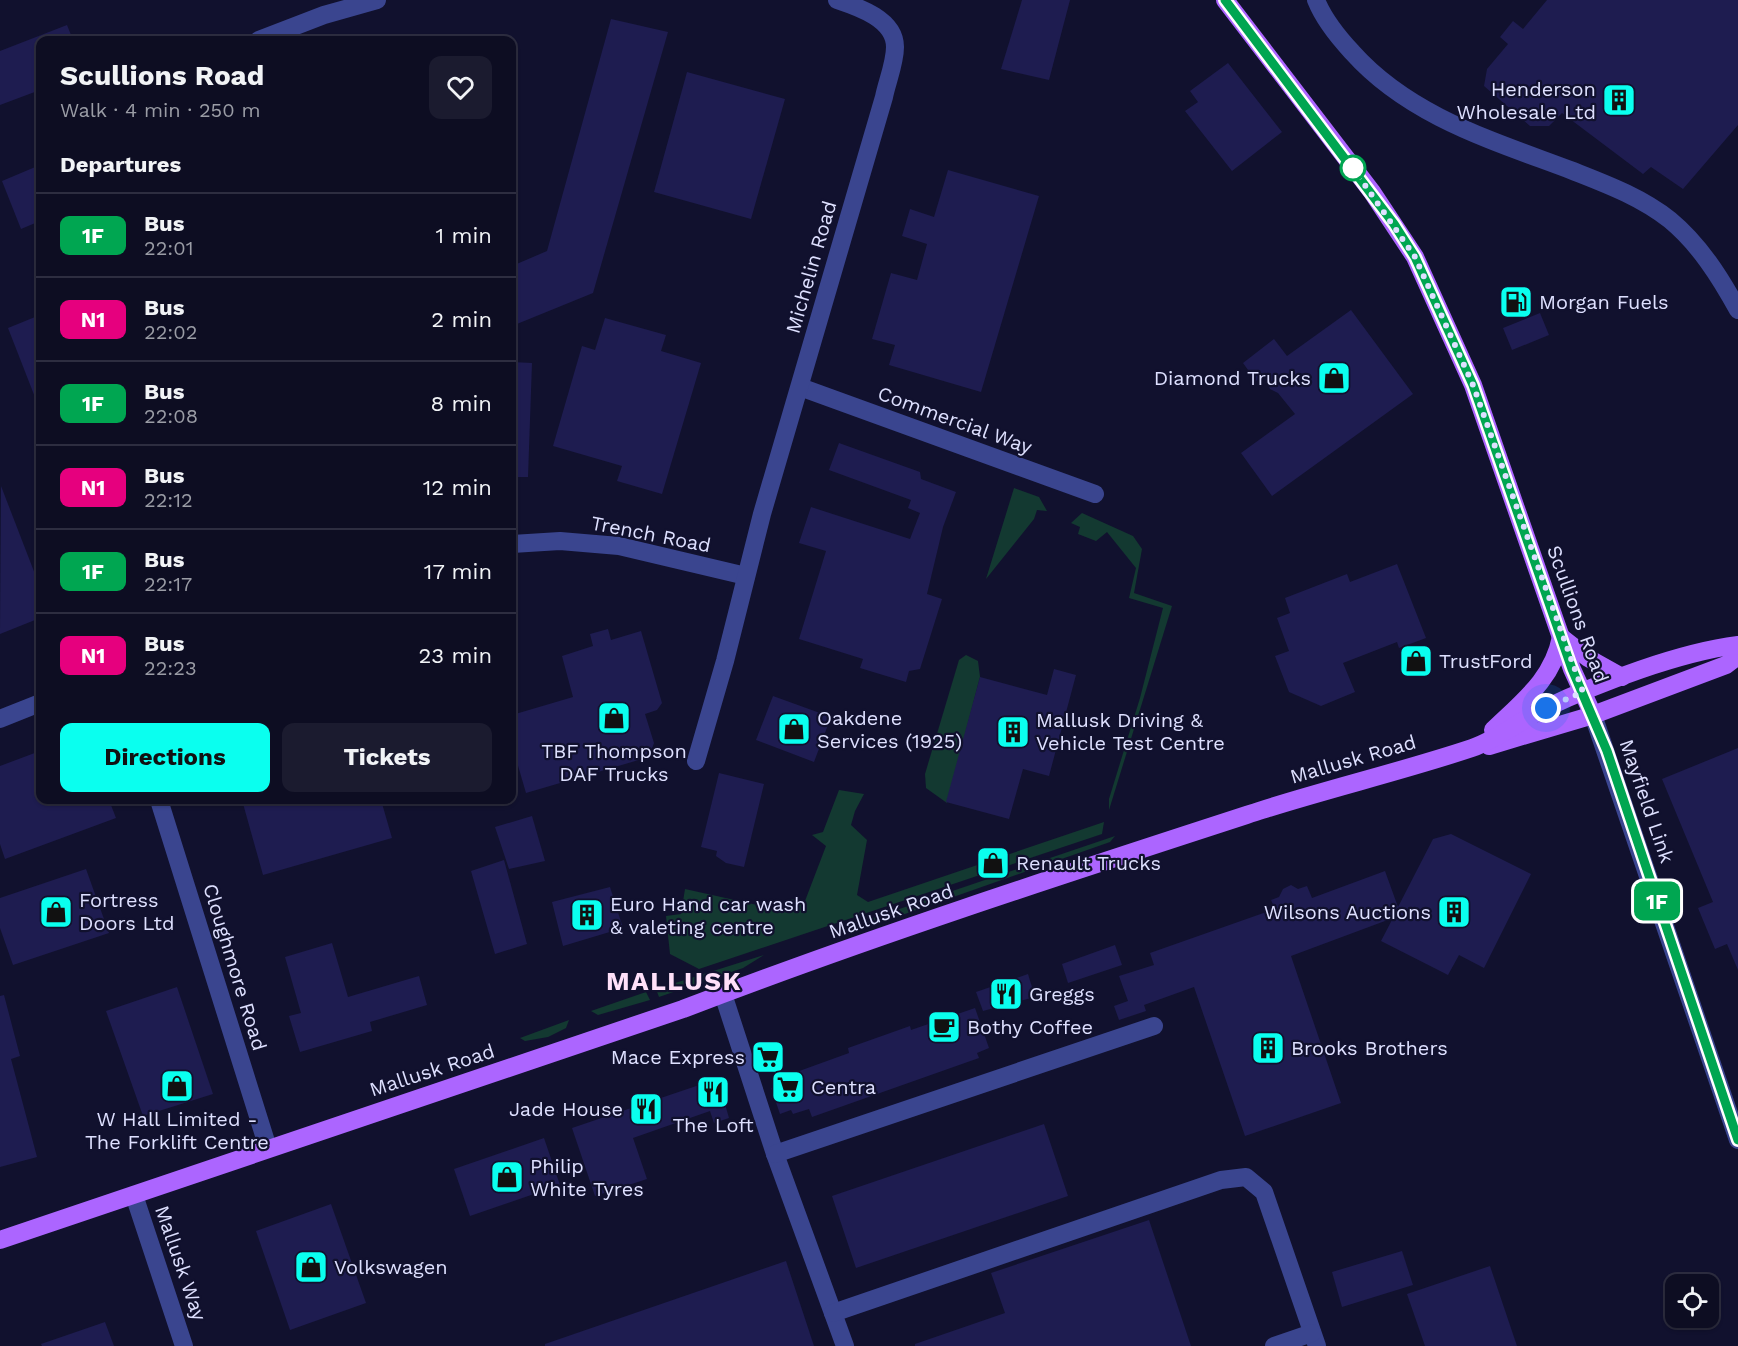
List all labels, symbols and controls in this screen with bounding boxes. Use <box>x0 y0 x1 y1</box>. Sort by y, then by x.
button: heart <box>429 56 492 119</box>
text: Scullions Road <box>60 59 264 92</box>
place label: Henderson Wholesale Ltd <box>1456 77 1596 124</box>
building icon: Henderson Wholesale Ltd <box>1601 82 1637 118</box>
text: Walk · 4 min · 250 m <box>60 98 261 122</box>
text: Departures <box>60 152 181 177</box>
unlabelled marker <box>1340 155 1366 181</box>
street label: Michelin Road <box>781 198 841 336</box>
text: Bus <box>144 211 184 236</box>
text: 1F <box>82 223 104 248</box>
text: 1 min <box>435 223 492 248</box>
text: 22:01 <box>144 236 193 260</box>
fuel station icon: Morgan Fuels <box>1498 284 1534 320</box>
place label: Morgan Fuels <box>1539 290 1669 314</box>
text: Bus <box>144 295 184 320</box>
text: N1 <box>81 307 105 332</box>
text: 2 min <box>431 307 492 332</box>
text: 22:02 <box>144 320 197 344</box>
shop icon: Diamond Trucks <box>1316 360 1352 396</box>
place label: Diamond Trucks <box>1154 366 1311 390</box>
text: Bus <box>144 379 184 404</box>
street label: Commercial Way <box>875 381 1036 459</box>
text: 1F <box>82 391 104 416</box>
text: 8 min <box>431 391 492 416</box>
text: 22:08 <box>144 404 198 428</box>
text: Bus <box>144 463 184 488</box>
text: N1 <box>81 475 105 500</box>
text: 12 min <box>423 475 492 500</box>
text: 22:12 <box>144 488 193 512</box>
street label: Trench Road <box>589 511 713 557</box>
street label: Scullions Road <box>1542 542 1614 686</box>
text: Bus <box>144 547 184 572</box>
text: 1F <box>82 559 104 584</box>
text: 17 min <box>424 559 492 584</box>
text: 22:17 <box>144 572 192 596</box>
text: Bus <box>144 631 184 656</box>
text: N1 <box>81 643 105 668</box>
text: 23 min <box>418 643 492 668</box>
shop icon: TrustFord <box>1398 643 1434 679</box>
place label: TrustFord <box>1439 649 1533 673</box>
text: 22:23 <box>144 656 197 680</box>
your location <box>1531 693 1561 723</box>
shop icon: TBF Thompson DAF Trucks <box>596 700 632 736</box>
place label: Oakdene Services (1925) <box>817 706 962 753</box>
place label: Mallusk Driving & Vehicle Test Centre <box>1036 708 1225 755</box>
shop icon: Oakdene Services (1925) <box>776 711 812 747</box>
building icon: Mallusk Driving & Vehicle Test Centre <box>995 714 1031 750</box>
button: Directions <box>60 723 270 792</box>
button: Tickets <box>282 723 492 792</box>
street label: Mallusk Road <box>1287 730 1419 788</box>
street label: Mayfield Link <box>1615 736 1679 866</box>
place label: TBF Thompson DAF Trucks <box>541 739 687 786</box>
shop icon: Renault Trucks <box>975 845 1011 881</box>
place label: Renault Trucks <box>1016 851 1161 875</box>
street label: Mallusk Road <box>826 878 956 944</box>
street label: Cloughmore Road <box>198 881 272 1053</box>
line badge: 1F <box>1630 882 1684 920</box>
place label: Fortress Doors Ltd <box>79 888 175 935</box>
text: 1F <box>1646 889 1668 914</box>
place label: Euro Hand car wash & valeting centre <box>610 892 806 939</box>
shop icon: Fortress Doors Ltd <box>38 894 74 930</box>
building icon: Wilsons Auctions <box>1436 894 1472 930</box>
building icon: Euro Hand car wash & valeting centre <box>569 897 605 933</box>
place label: Wilsons Auctions <box>1264 900 1431 924</box>
district label: MALLUSK <box>606 966 742 996</box>
restaurant icon: Greggs <box>988 976 1024 1012</box>
place label: Greggs <box>1029 982 1095 1006</box>
cafe icon: Bothy Coffee <box>926 1009 962 1045</box>
place label: Bothy Coffee <box>967 1015 1093 1039</box>
building icon: Brooks Brothers <box>1250 1030 1286 1066</box>
place label: Brooks Brothers <box>1291 1036 1448 1060</box>
street label: Mallusk Road <box>366 1039 498 1101</box>
supermarket icon: Mace Express <box>750 1039 786 1075</box>
place label: Mace Express <box>611 1045 745 1069</box>
shop icon: W Hall Limited - The Forklift Centre <box>159 1068 195 1104</box>
supermarket icon: Centra <box>770 1069 806 1105</box>
restaurant icon: The Loft <box>695 1074 731 1110</box>
place label: Centra <box>811 1075 876 1099</box>
restaurant icon: Jade House <box>628 1091 664 1127</box>
place label: Jade House <box>509 1097 623 1121</box>
place label: W Hall Limited - The Forklift Centre <box>85 1107 269 1154</box>
place label: The Loft <box>672 1113 754 1137</box>
place label: Philip White Tyres <box>530 1154 644 1201</box>
shop icon: Philip White Tyres <box>489 1159 525 1195</box>
street label: Mallusk Way <box>150 1202 212 1324</box>
shop icon: Volkswagen <box>293 1249 329 1285</box>
place label: Volkswagen <box>334 1255 448 1279</box>
map controls <box>1665 1274 1719 1328</box>
button: locate <box>1665 1274 1719 1328</box>

